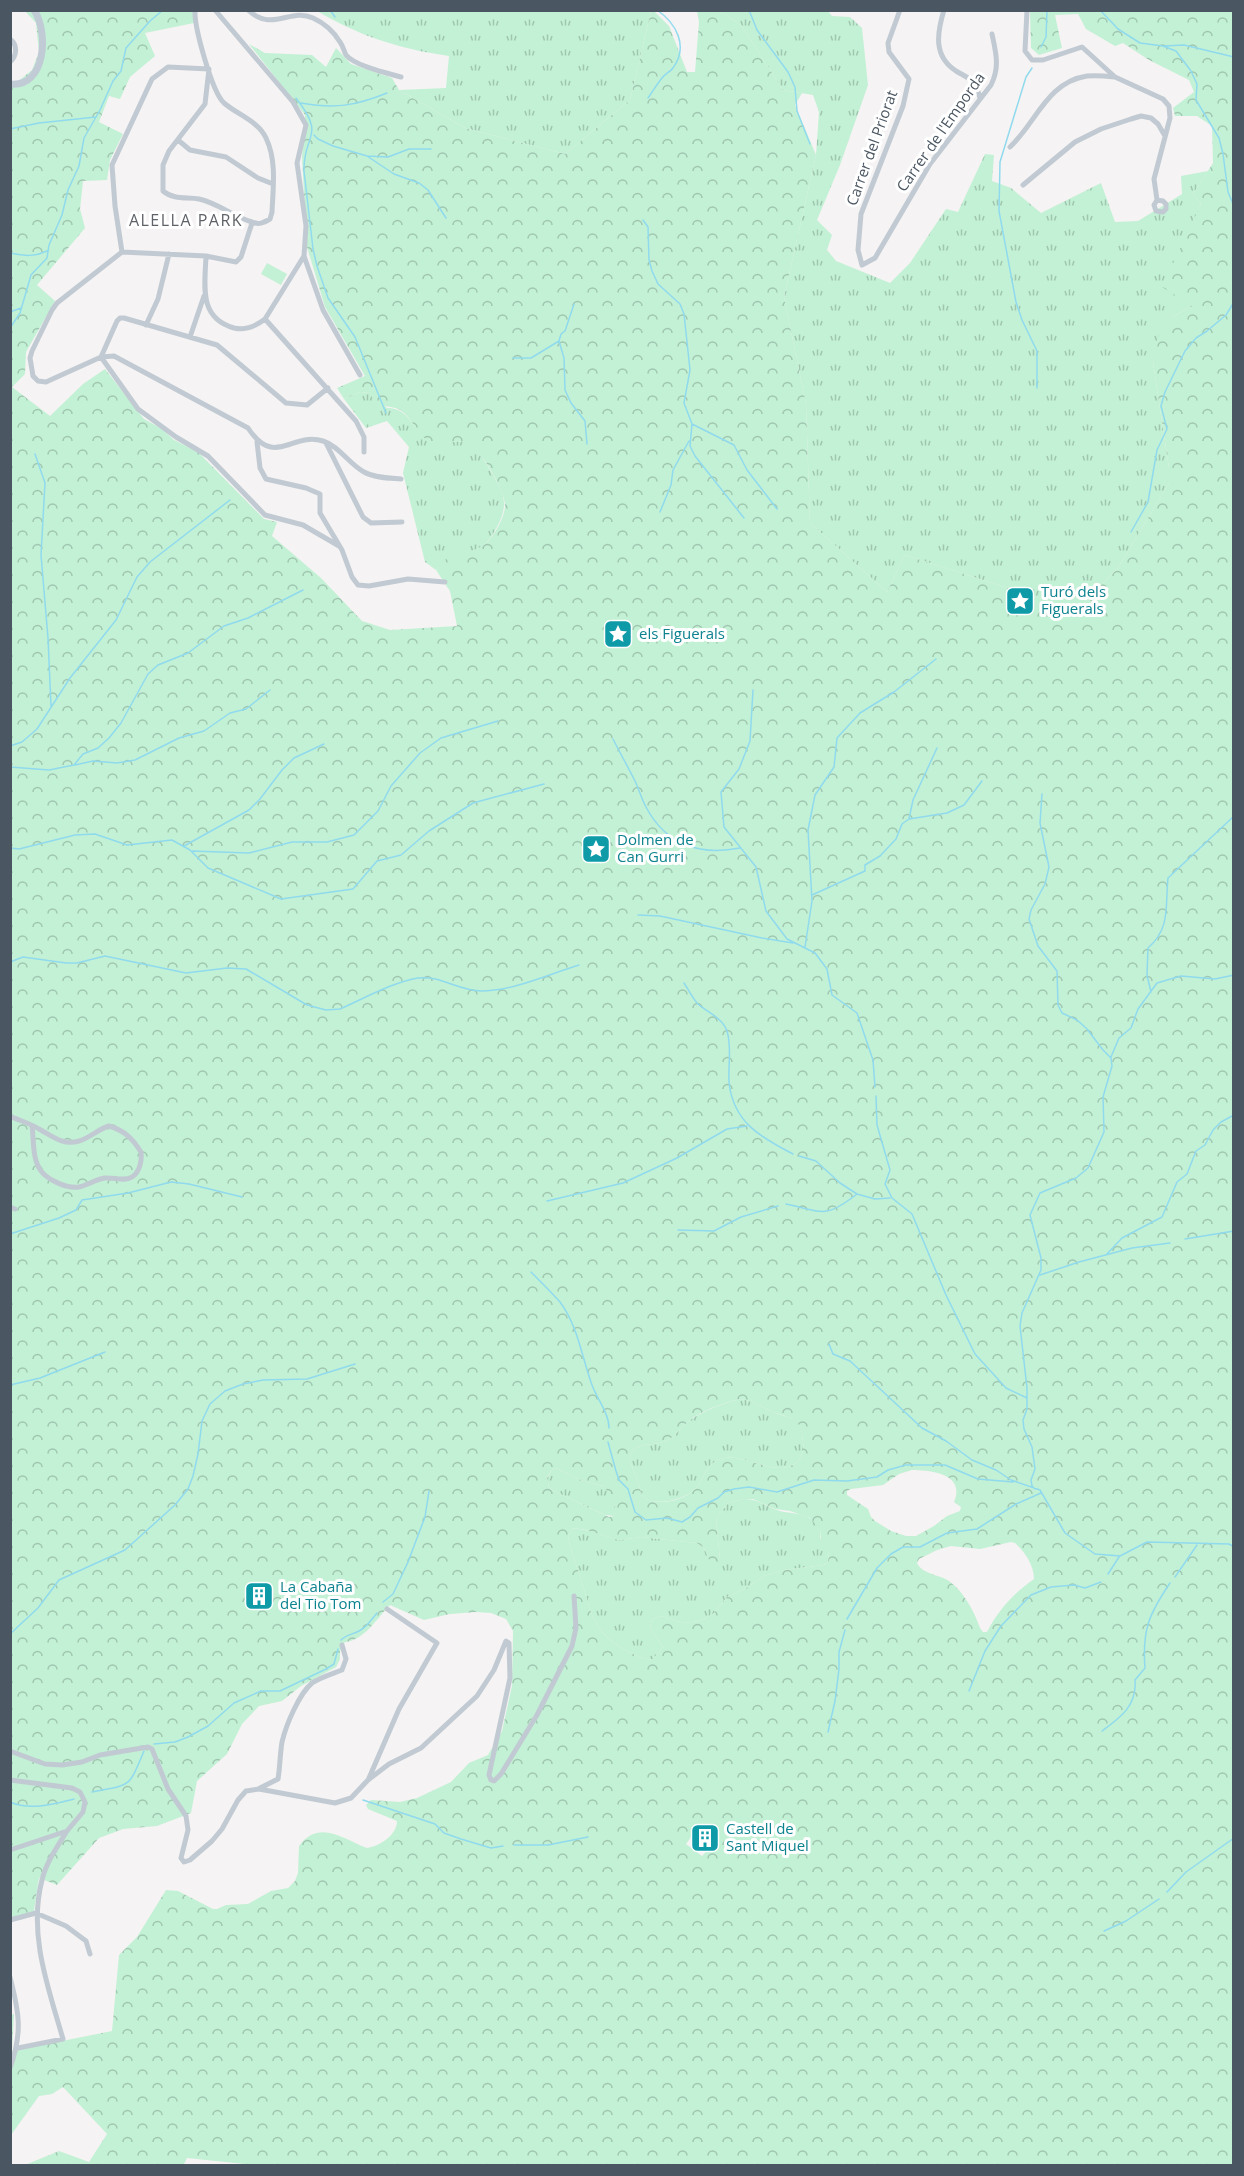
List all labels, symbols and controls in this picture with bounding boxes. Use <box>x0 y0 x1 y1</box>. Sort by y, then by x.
street label: Carrer de l'Emporda <box>892 68 989 195</box>
street label: Carrer del Priorat <box>841 87 901 208</box>
district label: ALELLA PARK <box>129 209 243 231</box>
place label: Turó dels Figuerals <box>1041 581 1106 618</box>
place icon: Turó dels Figuerals <box>1004 585 1036 617</box>
place icon: els Figuerals <box>602 618 634 650</box>
place label: els Figuerals <box>639 623 725 643</box>
place label: Dolmen de Can Gurri <box>617 829 694 866</box>
place icon: Dolmen de Can Gurri <box>580 833 612 865</box>
place label: La Cabaña del Tio Tom <box>280 1576 361 1613</box>
building icon: La Cabaña del Tio Tom <box>243 1580 275 1612</box>
place label: Castell de Sant Miquel <box>726 1818 809 1855</box>
building icon: Castell de Sant Miquel <box>689 1822 721 1854</box>

